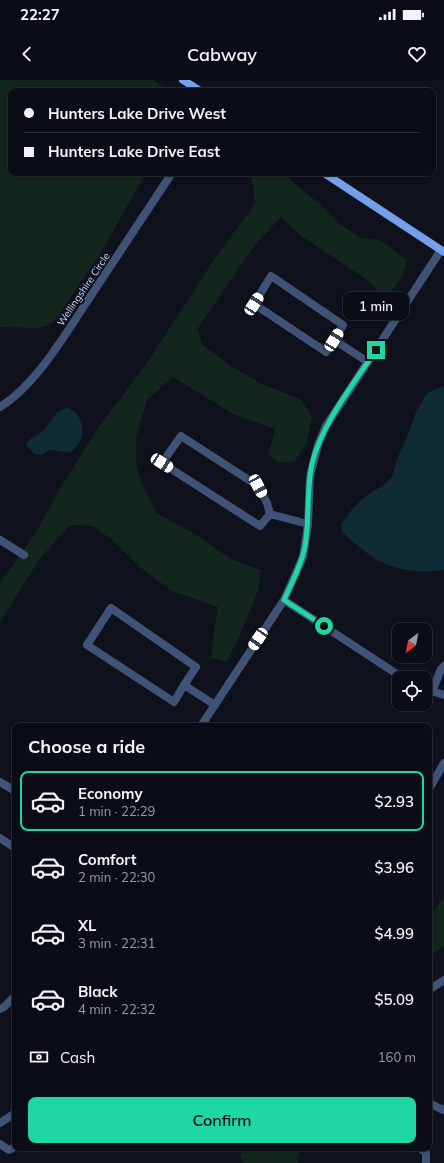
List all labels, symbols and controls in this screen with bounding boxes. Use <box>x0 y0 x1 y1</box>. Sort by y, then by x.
text: 22:27 <box>20 5 60 24</box>
icon: back <box>16 43 38 65</box>
text: Cabway <box>187 43 257 66</box>
icon: heart <box>406 43 428 65</box>
text: Hunters Lake Drive West <box>48 104 226 123</box>
text: Hunters Lake Drive East <box>48 142 220 161</box>
street label: Wellingshire Circle <box>54 250 113 328</box>
car <box>242 291 266 317</box>
callout: 1 min <box>343 292 409 320</box>
text: 1 min <box>359 298 393 314</box>
car <box>323 327 345 353</box>
route end <box>367 341 385 359</box>
car <box>149 451 175 475</box>
car <box>247 473 269 499</box>
route start <box>315 617 333 635</box>
north arrow <box>392 623 432 663</box>
map controls <box>392 623 432 711</box>
car <box>246 626 270 652</box>
button: locate <box>392 671 432 711</box>
text: Choose a ride <box>28 735 145 758</box>
icon: car <box>30 783 66 819</box>
text: Economy <box>78 784 143 803</box>
text: $2.93 <box>374 792 414 811</box>
text: 1 min · 22:29 <box>78 803 155 819</box>
icon: car <box>30 849 66 885</box>
text: Comfort <box>78 850 136 869</box>
text: $3.96 <box>374 858 414 877</box>
text: 2 min · 22:30 <box>78 869 155 885</box>
icon: car <box>30 915 66 951</box>
text: XL <box>78 916 96 935</box>
text: $4.99 <box>374 924 414 943</box>
text: 3 min · 22:31 <box>78 935 155 951</box>
icon: car <box>30 981 66 1017</box>
text: Black <box>78 982 117 1001</box>
text: $5.09 <box>374 990 414 1009</box>
text: 4 min · 22:32 <box>78 1001 155 1017</box>
icon: cash <box>28 1046 50 1068</box>
text: Cash <box>60 1048 95 1067</box>
text: 160 m <box>378 1049 416 1065</box>
button: Confirm <box>28 1097 416 1143</box>

